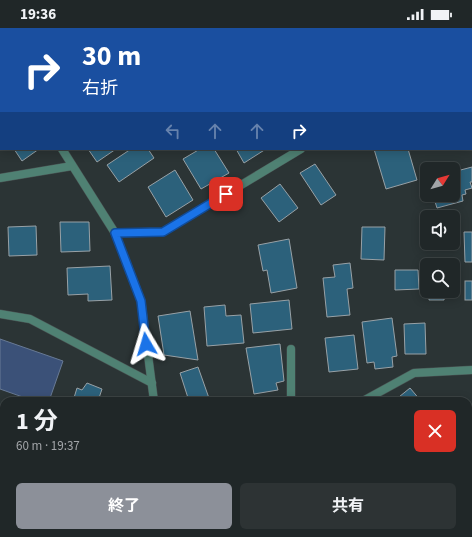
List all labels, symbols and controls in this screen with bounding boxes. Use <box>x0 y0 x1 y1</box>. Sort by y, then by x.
text: 19:36 <box>20 4 56 25</box>
text: 30 m <box>82 36 141 76</box>
icon: right <box>16 44 68 96</box>
text: 右折 <box>82 76 118 101</box>
icon: left <box>162 120 184 142</box>
icon: ahead <box>204 120 226 142</box>
icon: ahead <box>246 120 268 142</box>
icon: right <box>288 120 310 142</box>
north arrow <box>420 162 460 202</box>
map controls <box>420 162 460 298</box>
pin <box>209 177 243 211</box>
icon: arrive <box>215 183 237 205</box>
button: sound <box>420 210 460 250</box>
button: search <box>420 258 460 298</box>
position arrow <box>125 323 167 365</box>
text: 1 分 <box>16 404 57 439</box>
button: close <box>414 410 456 452</box>
text: 60 m · 19:37 <box>16 437 80 455</box>
button: 終了 <box>16 483 232 529</box>
button: 共有 <box>240 483 456 529</box>

